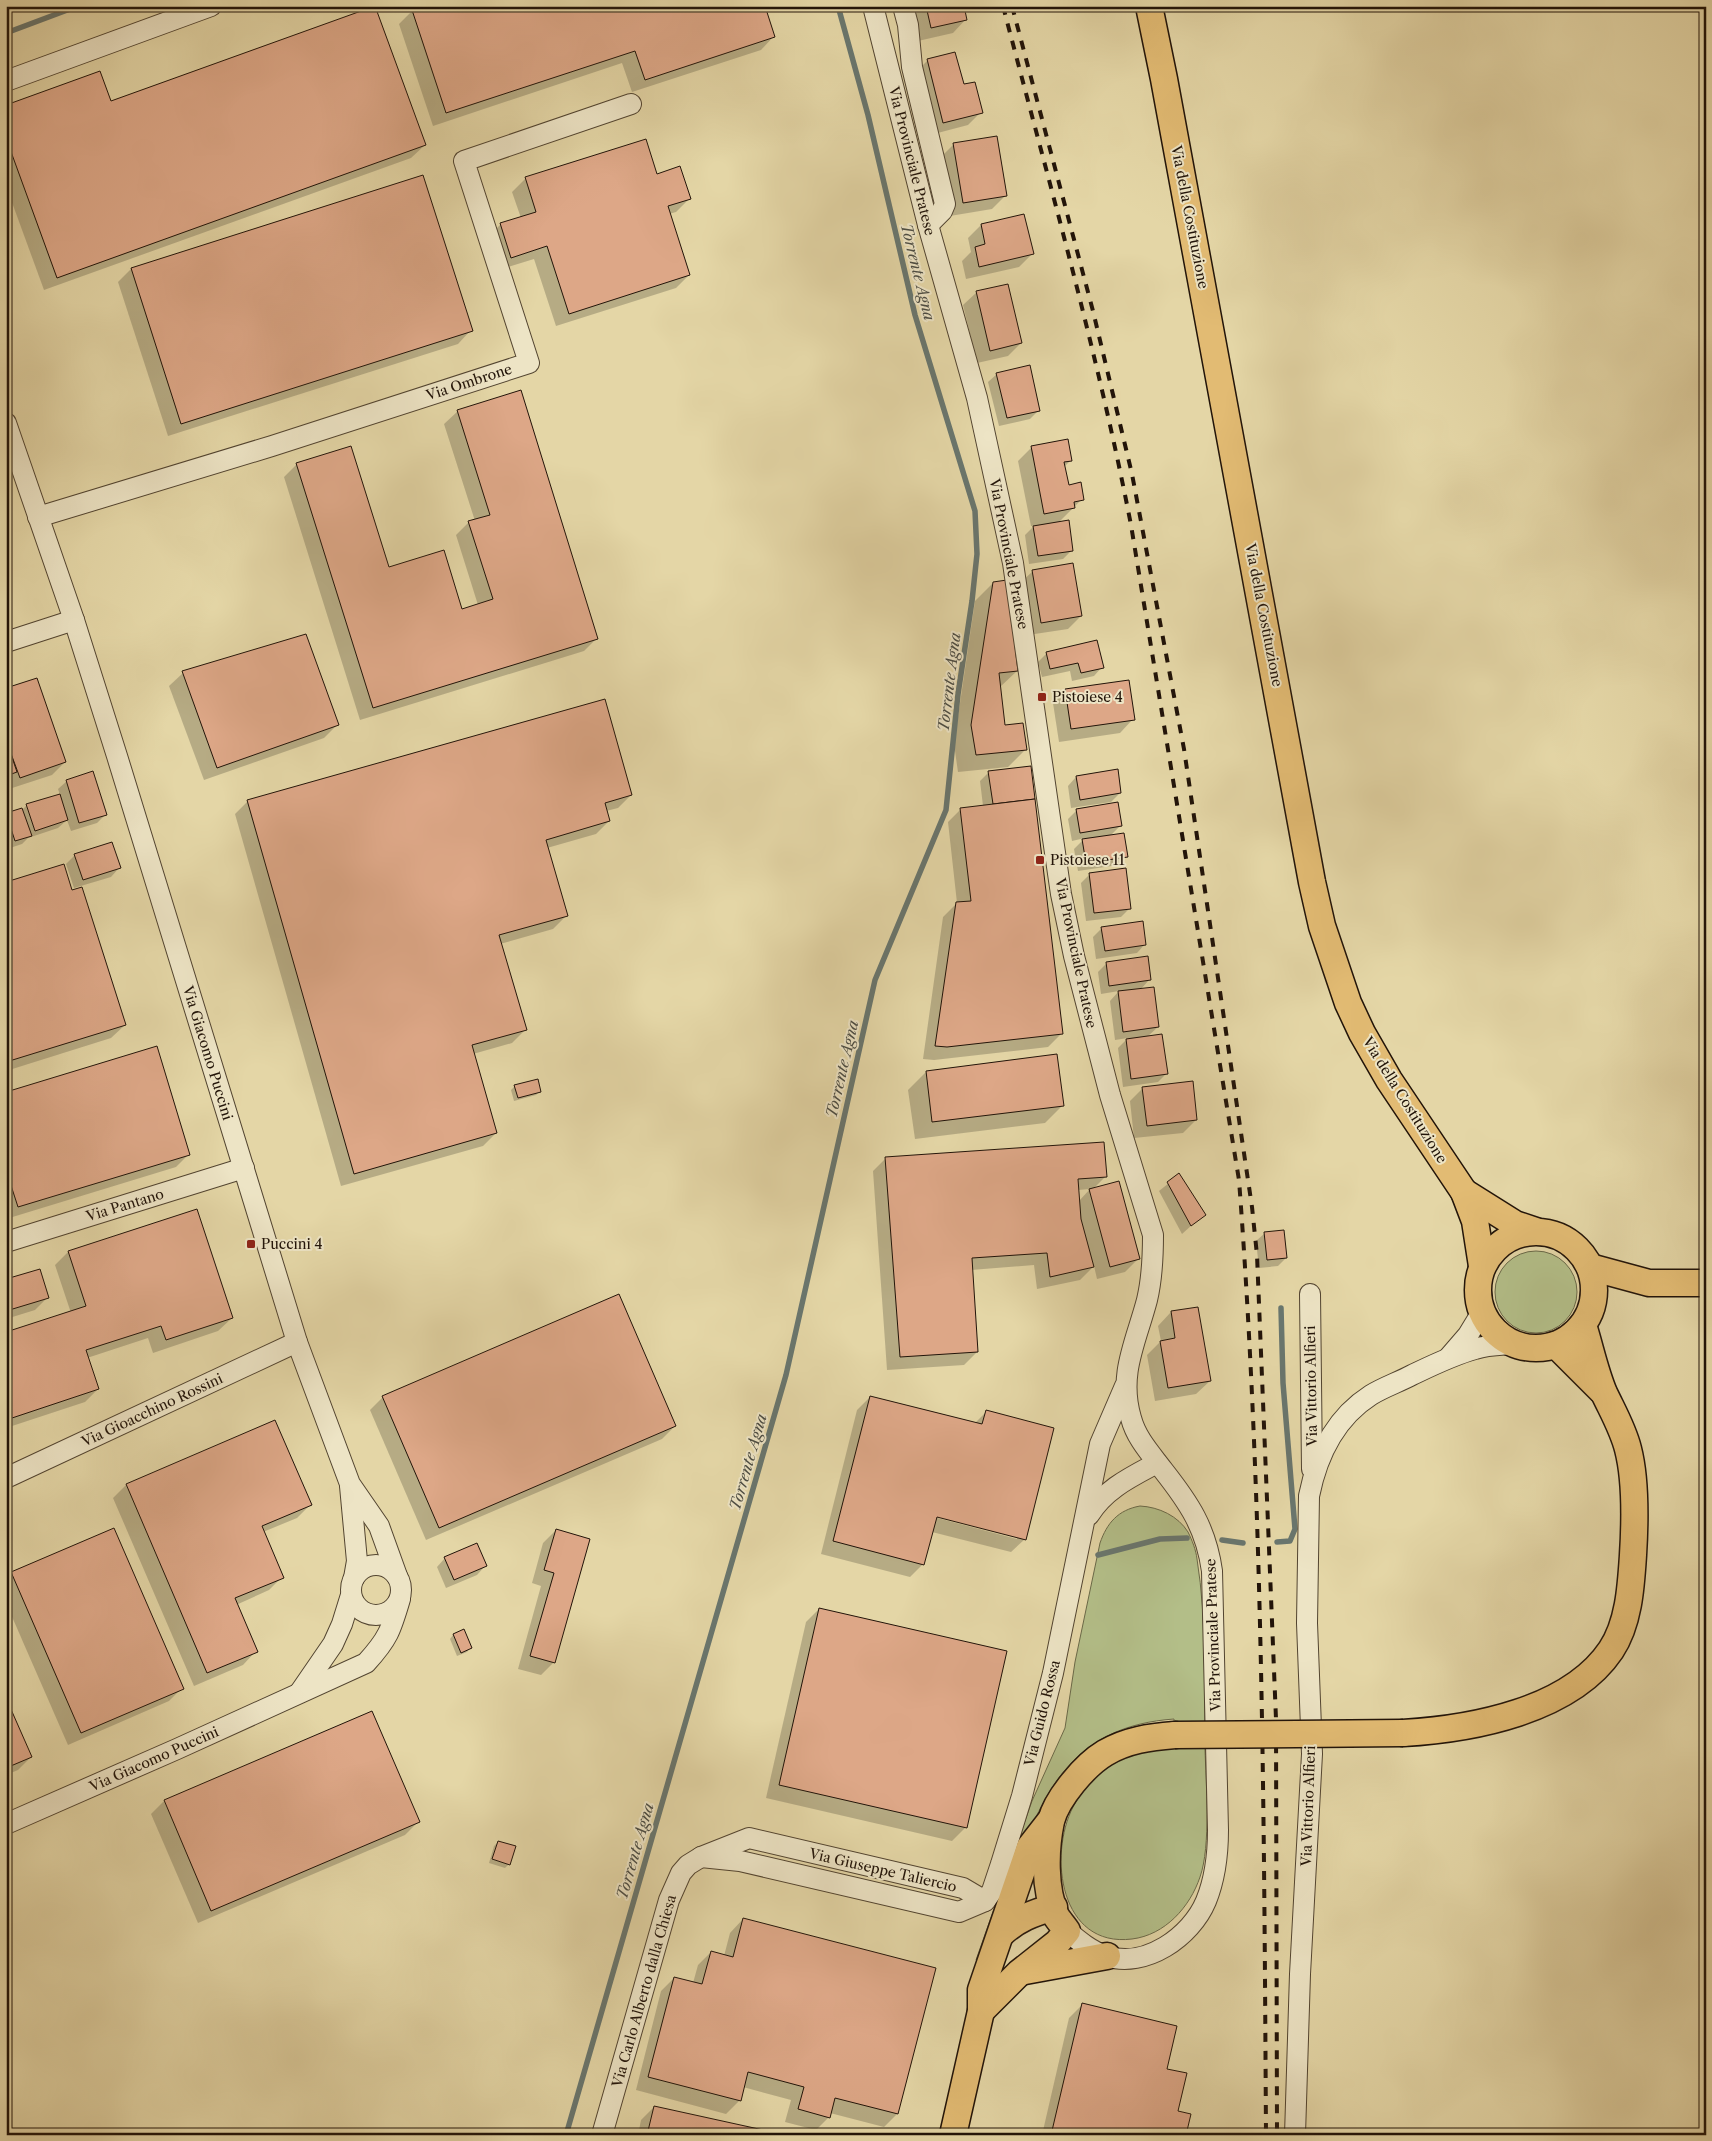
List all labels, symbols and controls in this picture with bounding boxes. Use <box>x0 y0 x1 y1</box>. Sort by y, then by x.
street label: Via Provinciale Pratese <box>885 84 939 238</box>
street label: Via della Costituzione <box>1167 143 1213 290</box>
water label: Torrente Agna <box>897 222 939 323</box>
street label: Via Ombrone <box>423 360 514 405</box>
street label: Via Provinciale Pratese <box>985 476 1032 631</box>
street label: Via della Costituzione <box>1241 541 1287 688</box>
water label: Torrente Agna <box>934 632 964 732</box>
place label: Pistoiese 4 <box>1052 688 1123 706</box>
marker: Pistoiese 4 <box>1036 691 1048 703</box>
place label: Pistoiese 11 <box>1050 851 1125 869</box>
marker: Pistoiese 11 <box>1034 854 1046 866</box>
street label: Via Provinciale Pratese <box>1051 875 1101 1030</box>
street label: Via Giacomo Puccini <box>179 983 237 1122</box>
water label: Torrente Agna <box>822 1018 862 1119</box>
street label: Via della Costituzione <box>1358 1033 1451 1167</box>
street label: Via Pantano <box>83 1185 166 1226</box>
place label: Puccini 4 <box>261 1235 323 1253</box>
marker: Puccini 4 <box>245 1238 257 1250</box>
street label: Via Vittorio Alfieri <box>1301 1325 1321 1448</box>
street label: Via Gioacchino Rossini <box>78 1369 226 1451</box>
water label: Torrente Agna <box>725 1412 771 1512</box>
street label: Via Provinciale Pratese <box>1201 1558 1225 1713</box>
street label: Via Guido Rossa <box>1020 1658 1064 1769</box>
street label: Via Giacomo Puccini <box>86 1722 221 1796</box>
street label: Via Vittorio Alfieri <box>1297 1745 1319 1868</box>
water label: Torrente Agna <box>612 1801 658 1901</box>
street label: Via Giuseppe Taliercio <box>807 1844 958 1896</box>
street label: Via Carlo Alberto dalla Chiesa <box>608 1892 680 2090</box>

